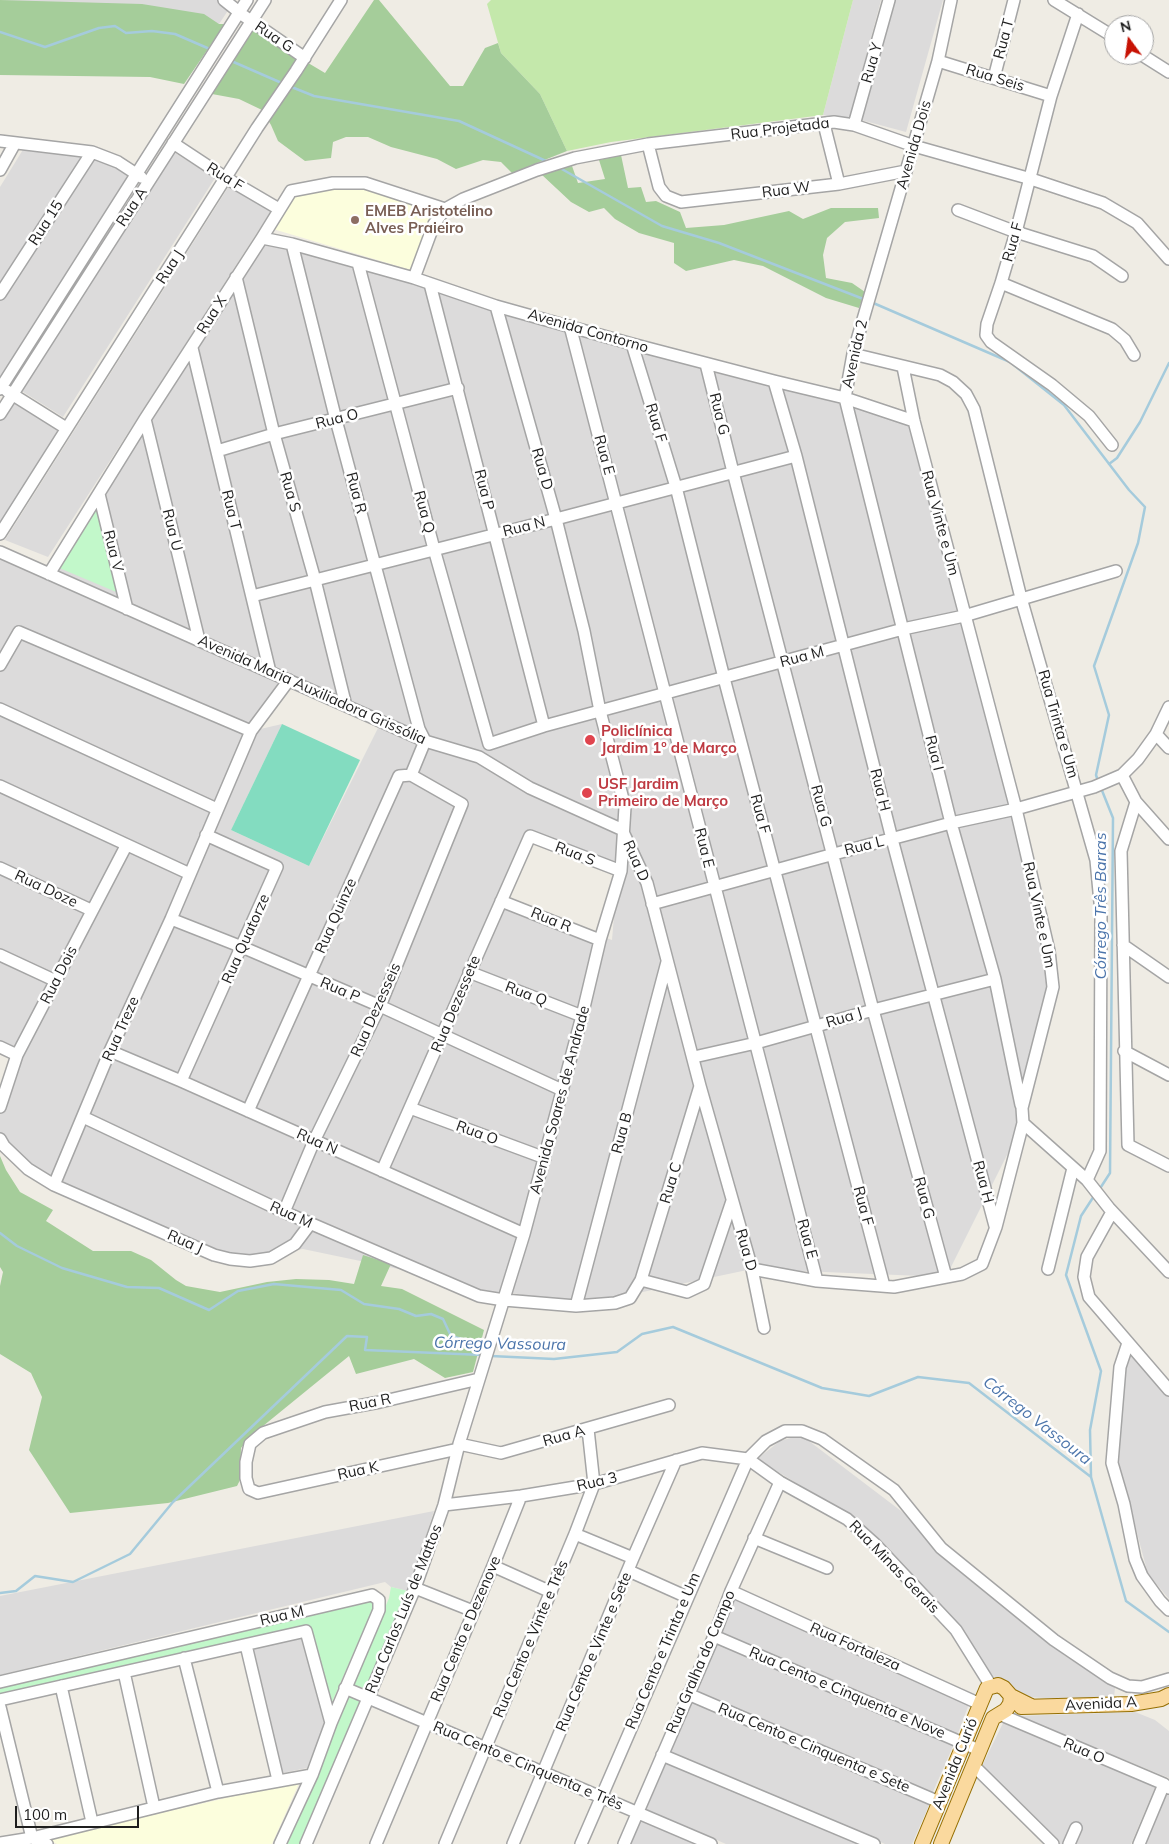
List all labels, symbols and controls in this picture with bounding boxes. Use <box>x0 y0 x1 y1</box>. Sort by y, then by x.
north arrow <box>1104 15 1154 65</box>
text: N <box>1118 16 1133 36</box>
street label: Rua T <box>990 17 1018 61</box>
street label: Rua G <box>251 18 297 56</box>
street label: Rua Y <box>858 41 886 85</box>
street label: Rua Seis <box>963 61 1027 95</box>
street label: Avenida Dois <box>893 98 935 192</box>
street label: Rua Projetada <box>730 114 830 144</box>
street label: Rua F <box>203 159 247 195</box>
street label: Rua W <box>761 178 811 202</box>
street label: Rua A <box>113 184 151 230</box>
street label: Rua 15 <box>25 197 67 249</box>
place label: EMEB Aristotelino Alves Praieiro <box>365 202 493 237</box>
marker: EMEB Aristotelino Alves Praieiro <box>349 214 361 226</box>
street label: Rua F <box>999 220 1027 264</box>
street label: Rua J <box>152 247 188 287</box>
street label: Rua X <box>193 293 231 337</box>
street label: Avenida Contorno <box>526 305 650 357</box>
street label: Avenida 2 <box>838 318 872 390</box>
street label: Rua G <box>705 391 733 437</box>
street label: Rua F <box>641 401 671 445</box>
street label: Rua O <box>314 405 360 433</box>
street label: Rua E <box>590 433 618 477</box>
street label: Rua D <box>527 446 557 492</box>
street label: Rua P <box>470 468 498 512</box>
street label: Rua Vinte e Um <box>917 468 963 578</box>
street label: Rua S <box>276 470 304 514</box>
street label: Rua R <box>342 470 370 516</box>
street label: Rua T <box>217 488 245 532</box>
street label: Rua Q <box>410 489 438 535</box>
street label: Rua U <box>158 507 186 553</box>
street label: Rua N <box>501 513 547 541</box>
street label: Rua V <box>99 528 127 574</box>
street label: Avenida Maria Auxiliadora Grissólia <box>195 631 429 749</box>
street label: Rua M <box>778 643 826 671</box>
street label: Rua Trinta e Um <box>1034 668 1082 780</box>
place label: Policlínica Jardim 1º de Março <box>601 722 737 757</box>
marker: Policlínica Jardim 1º de Março <box>583 733 597 747</box>
street label: Rua I <box>921 733 947 773</box>
street label: Rua H <box>866 767 894 813</box>
place label: USF Jardim Primeiro de Março <box>598 775 728 810</box>
street label: Rua G <box>807 783 835 829</box>
marker: USF Jardim Primeiro de Março <box>580 786 594 800</box>
street label: Rua F <box>746 792 774 836</box>
street label: Rua E <box>690 826 718 870</box>
street label: Rua L <box>842 832 886 860</box>
water label: Córrego Três Barras <box>1091 832 1111 980</box>
street label: Rua S <box>552 838 598 870</box>
street label: Rua D <box>619 838 653 884</box>
street label: Rua Vinte e Um <box>1019 860 1059 970</box>
street label: Rua Doze <box>12 867 80 911</box>
street label: Rua Quinze <box>311 876 361 956</box>
street label: Rua Quatorze <box>218 891 274 987</box>
street label: Rua R <box>528 904 574 936</box>
street label: Rua Dois <box>37 943 81 1007</box>
street label: Rua Dezessete <box>428 953 484 1055</box>
street label: Rua Dezesseis <box>347 960 405 1060</box>
street label: Rua P <box>317 974 363 1006</box>
street label: Rua Q <box>502 978 550 1010</box>
street label: Rua Treze <box>99 994 143 1064</box>
street label: Avenida Soares de Andrade <box>526 1004 594 1196</box>
street label: Rua J <box>824 1004 864 1032</box>
street label: Rua B <box>608 1110 636 1156</box>
street label: Rua O <box>453 1117 501 1149</box>
street label: Rua N <box>294 1125 340 1159</box>
street label: Rua H <box>969 1159 997 1205</box>
street label: Rua C <box>656 1160 686 1206</box>
street label: Rua G <box>910 1175 938 1221</box>
street label: Rua F <box>849 1184 877 1228</box>
street label: Rua M <box>267 1198 315 1232</box>
street label: Rua E <box>793 1217 821 1261</box>
street label: Rua J <box>164 1226 206 1258</box>
street label: Rua D <box>731 1227 761 1273</box>
water label: Córrego Vassoura <box>434 1333 566 1355</box>
water label: Córrego Vassoura <box>979 1373 1095 1469</box>
street label: Rua R <box>348 1390 392 1416</box>
street label: Rua A <box>541 1421 587 1451</box>
street label: Rua K <box>336 1458 380 1484</box>
street label: Rua 3 <box>575 1469 619 1495</box>
street label: Rua Minas Gerais <box>845 1517 943 1617</box>
street label: Rua Carlos Luís de Mattos <box>362 1522 446 1696</box>
street label: Rua Cento e Dezenove <box>427 1553 505 1705</box>
street label: Rua Cento e Vinte e Três <box>490 1558 572 1720</box>
street label: Rua Cento e Vinte e Sete <box>552 1570 636 1734</box>
street label: Rua Cento e Trinta e Um <box>622 1570 704 1732</box>
street label: Rua Gralha do Campo <box>663 1588 739 1736</box>
street label: Rua M <box>258 1602 306 1630</box>
street label: Rua Fortaleza <box>807 1619 903 1675</box>
street label: Rua Cento e Cinquenta e Nove <box>746 1643 948 1743</box>
street label: Avenida A <box>1065 1693 1137 1715</box>
street label: Rua Cento e Cinquenta e Sete <box>715 1699 913 1797</box>
street label: Avenida Curió <box>928 1716 982 1812</box>
street label: Rua Cento e Cinquenta e Três <box>430 1718 626 1814</box>
street label: Rua O <box>1060 1734 1108 1768</box>
scale bar <box>18 1796 141 1828</box>
text: 100 m <box>23 1805 67 1824</box>

